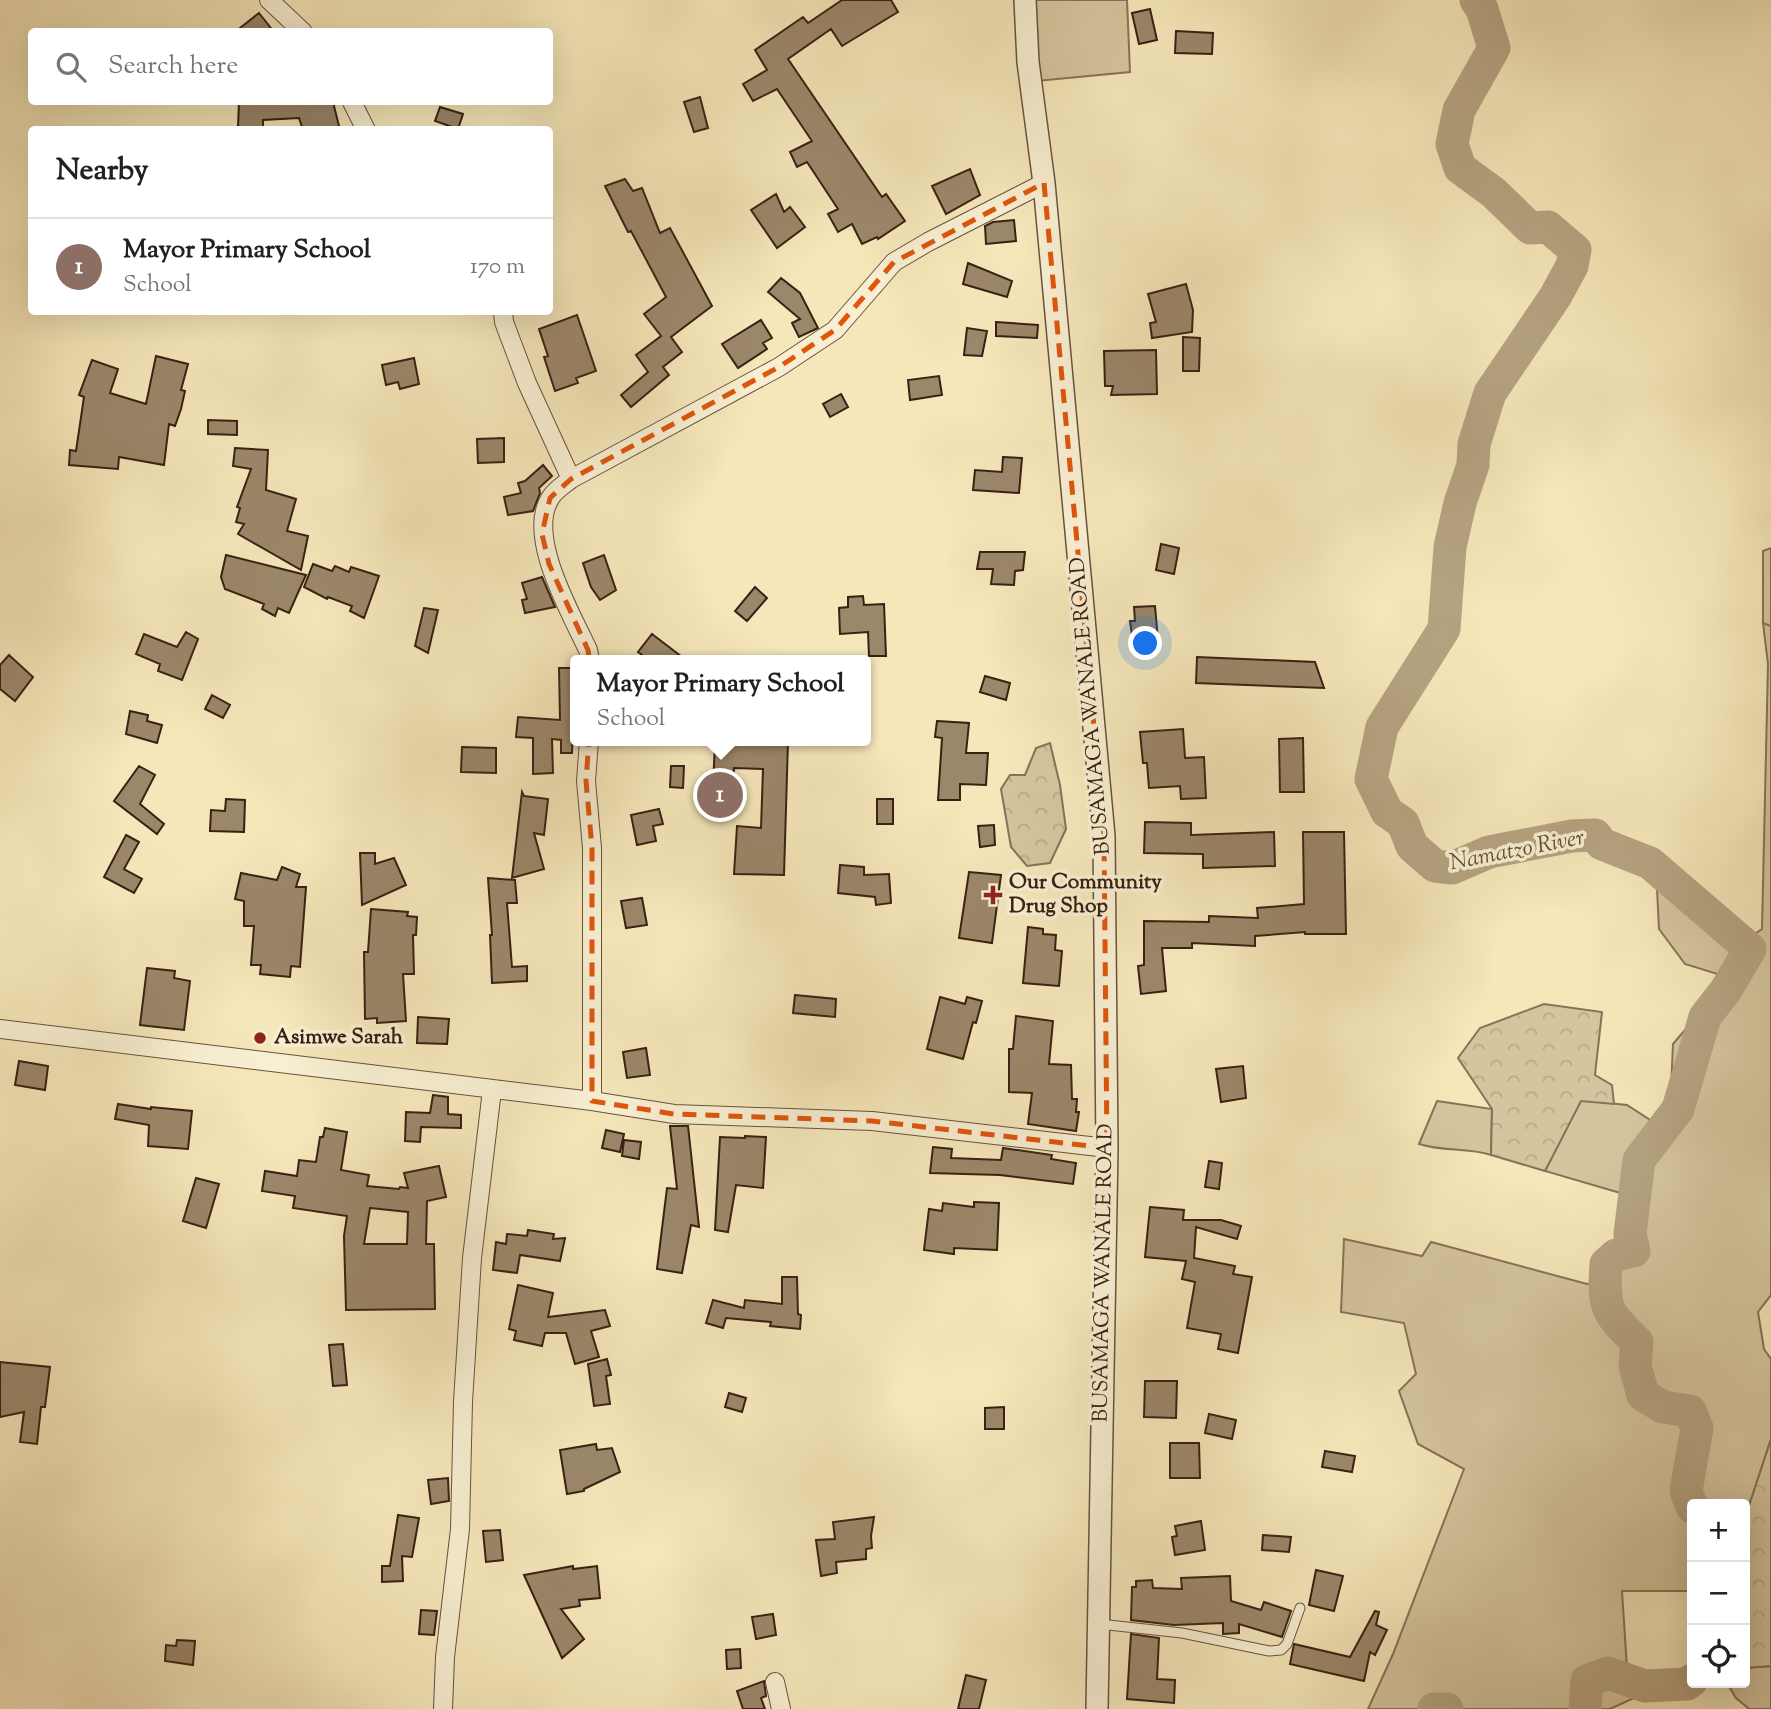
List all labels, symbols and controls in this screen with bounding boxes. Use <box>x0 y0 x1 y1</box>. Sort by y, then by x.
search box <box>28 28 553 105</box>
icon: search <box>52 48 90 86</box>
text: Search here <box>108 48 238 85</box>
text: Nearby <box>56 150 148 193</box>
text: Mayor Primary School <box>123 232 371 269</box>
text: 1 <box>75 251 83 284</box>
text: 170 m <box>470 251 525 284</box>
text: School <box>123 269 192 302</box>
street label: BUSAMAGA WANALE ROAD <box>1063 556 1119 856</box>
your location <box>1128 626 1162 660</box>
popup <box>570 655 871 746</box>
text: Mayor Primary School <box>597 666 844 703</box>
text: School <box>597 703 665 736</box>
pin: 1 <box>697 769 743 821</box>
water label: Namatzo River <box>1447 822 1587 880</box>
place label: Our Community Drug Shop <box>1009 868 1162 922</box>
marker: Our Community Drug Shop <box>983 885 1003 905</box>
place label: Asimwe Sarah <box>274 1023 404 1053</box>
marker: Asimwe Sarah <box>252 1030 268 1046</box>
street label: BUSAMAGA WANALE ROAD <box>1086 1123 1122 1423</box>
map controls <box>1687 1499 1750 1688</box>
button: + <box>1687 1499 1750 1562</box>
button: − <box>1687 1562 1750 1625</box>
button: locate <box>1687 1625 1750 1688</box>

